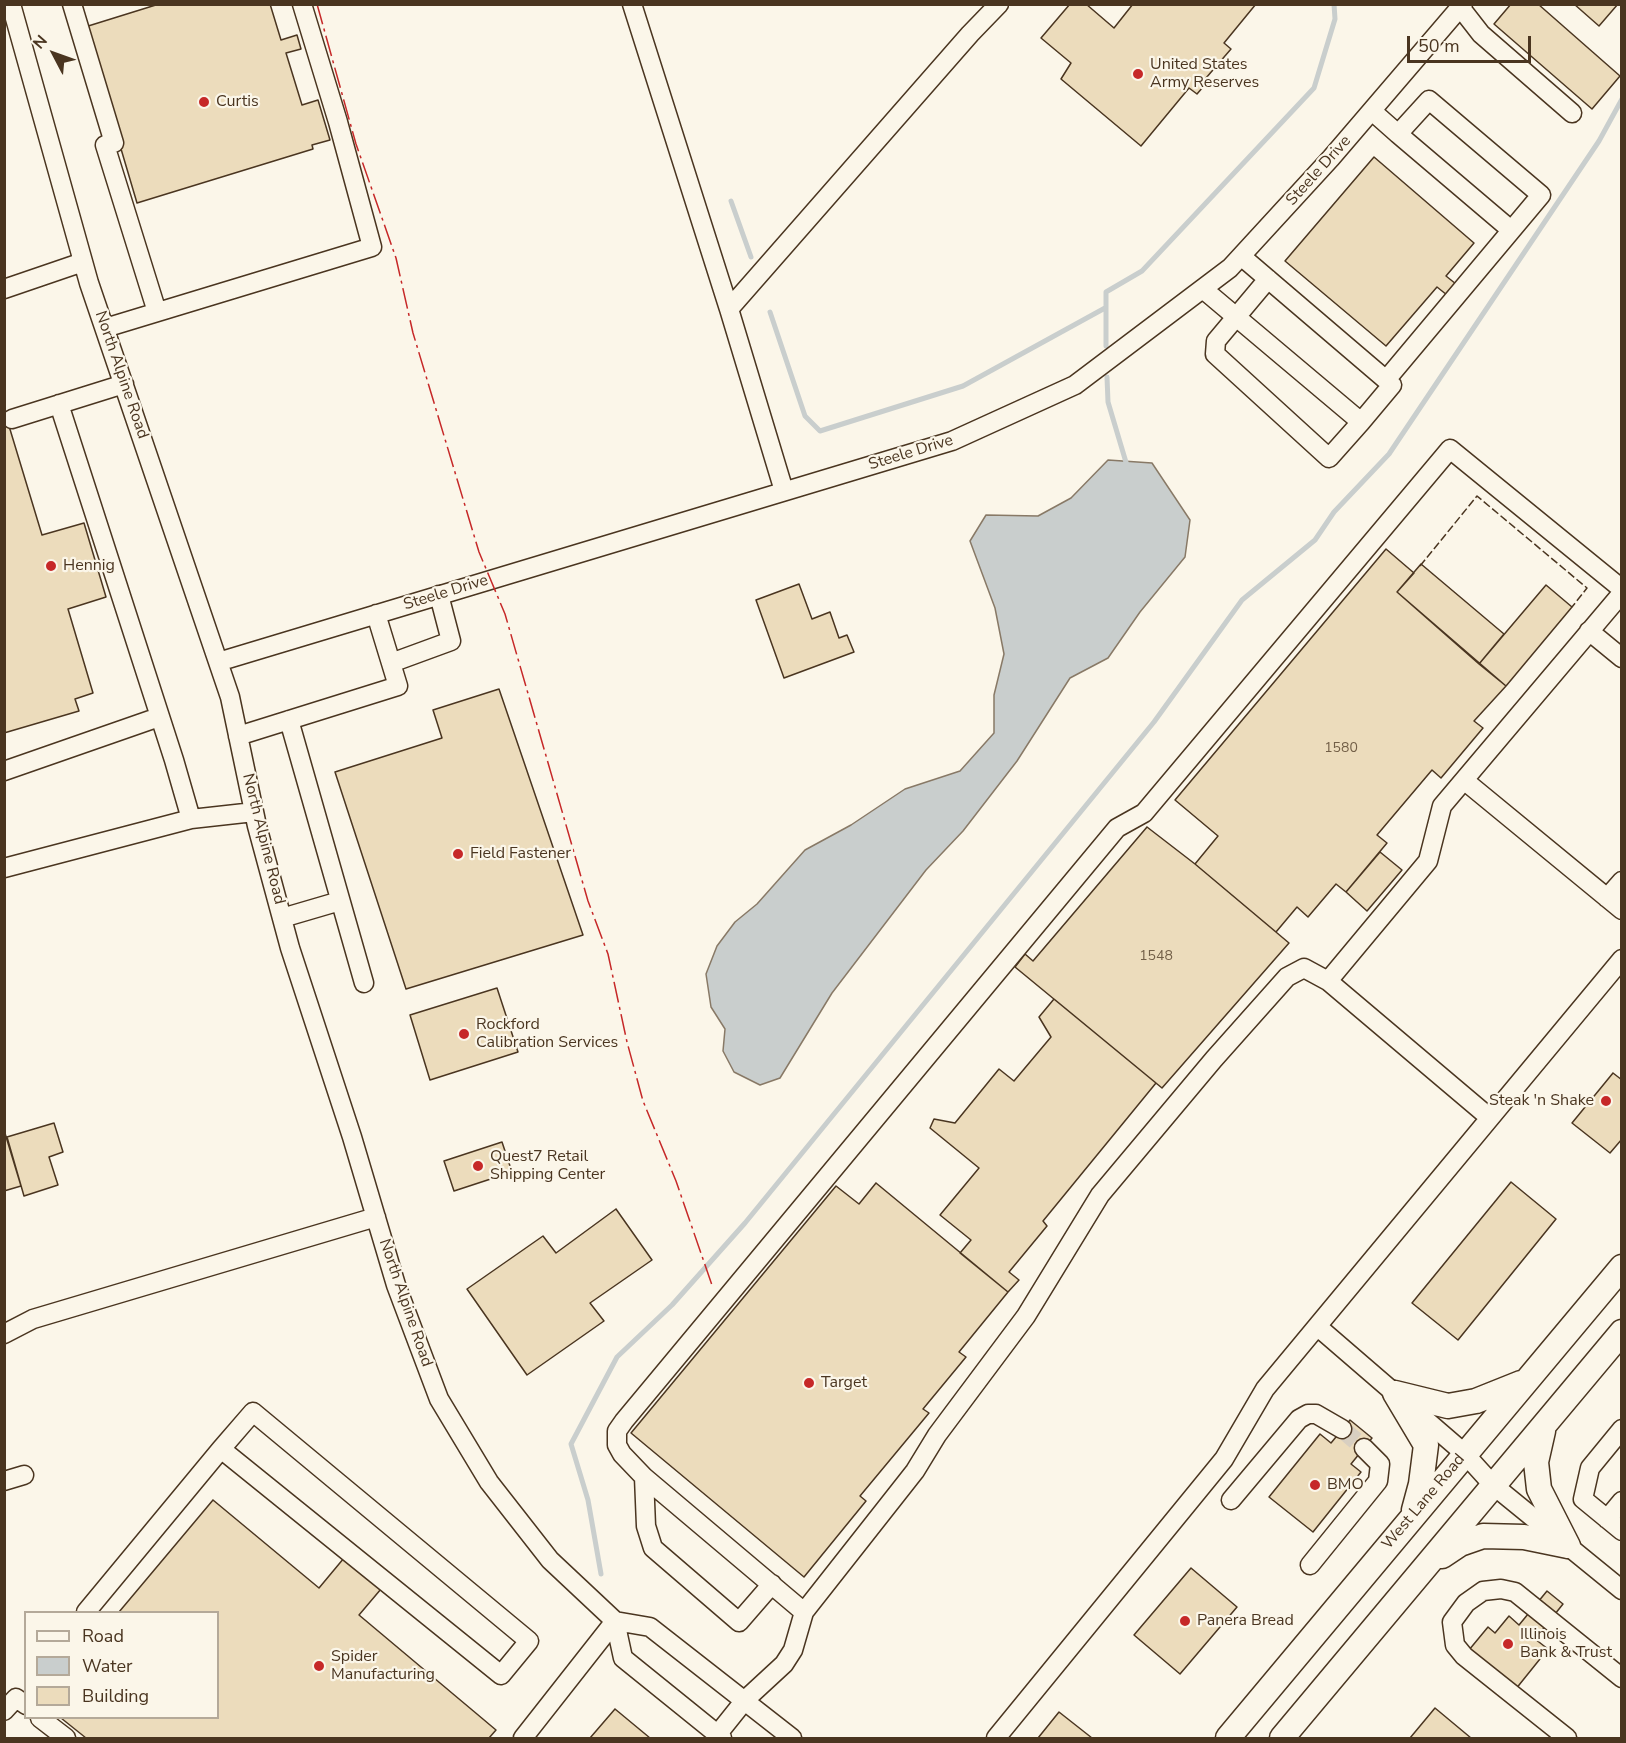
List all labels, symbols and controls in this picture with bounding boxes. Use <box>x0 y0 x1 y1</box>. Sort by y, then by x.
north arrow <box>24 24 84 84</box>
scale bar <box>1410 24 1534 62</box>
text: N <box>28 30 53 54</box>
text: 50 m <box>1418 34 1460 58</box>
place label: United States Army Reserves <box>1150 55 1259 93</box>
marker: United States Army Reserves <box>1131 67 1145 81</box>
place label: Curtis <box>216 92 259 112</box>
marker: Curtis <box>197 95 211 109</box>
street label: Steele Drive <box>1283 132 1355 210</box>
street label: North Alpine Road <box>90 308 152 442</box>
street label: Steele Drive <box>866 431 956 475</box>
place label: Hennig <box>63 556 115 576</box>
marker: Hennig <box>44 559 58 573</box>
street label: Steele Drive <box>401 571 491 615</box>
house number: 1580 <box>1324 741 1358 757</box>
street label: North Alpine Road <box>237 772 289 906</box>
place label: Field Fastener <box>470 844 571 864</box>
marker: Field Fastener <box>451 847 465 861</box>
house number: 1548 <box>1139 949 1173 965</box>
place label: Rockford Calibration Services <box>476 1015 618 1053</box>
marker: Rockford Calibration Services <box>457 1027 471 1041</box>
place label: Steak 'n Shake <box>1489 1091 1594 1111</box>
marker: Steak 'n Shake <box>1599 1094 1613 1108</box>
place label: Quest7 Retail Shipping Center <box>490 1147 605 1185</box>
marker: Quest7 Retail Shipping Center <box>471 1159 485 1173</box>
street label: North Alpine Road <box>374 1236 436 1370</box>
place label: Target <box>821 1373 867 1393</box>
marker: Target <box>802 1376 816 1390</box>
street label: West Lane Road <box>1379 1450 1469 1554</box>
place label: BMO <box>1327 1475 1364 1495</box>
marker: BMO <box>1308 1478 1322 1492</box>
legend <box>24 1611 219 1719</box>
place label: Panera Bread <box>1197 1611 1294 1631</box>
marker: Panera Bread <box>1178 1614 1192 1628</box>
text: Road <box>82 1624 124 1648</box>
place label: Illinois Bank & Trust <box>1520 1625 1612 1663</box>
marker: Illinois Bank & Trust <box>1501 1637 1515 1651</box>
place label: Spider Manufacturing <box>331 1647 435 1685</box>
text: Water <box>82 1654 133 1678</box>
marker: Spider Manufacturing <box>312 1659 326 1673</box>
text: Building <box>82 1684 149 1708</box>

